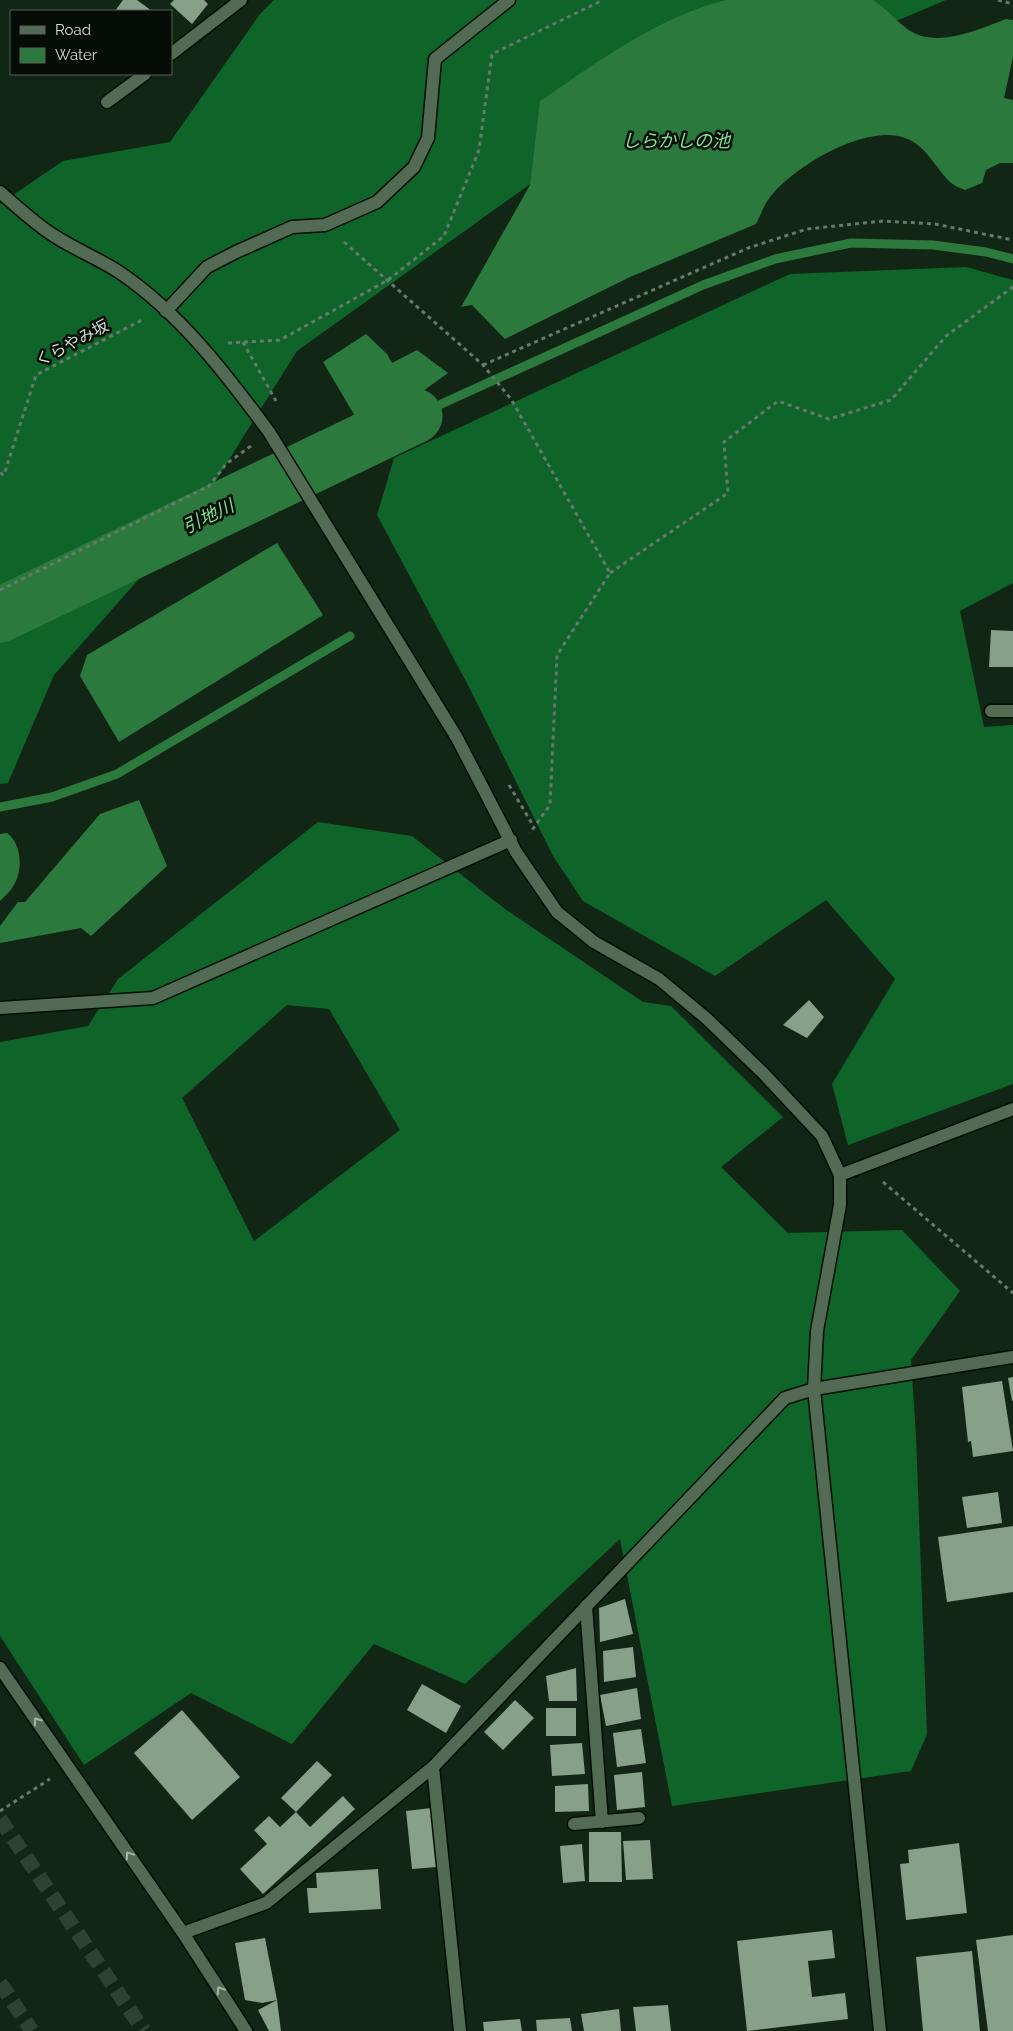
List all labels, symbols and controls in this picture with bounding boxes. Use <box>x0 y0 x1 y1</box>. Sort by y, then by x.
legend <box>10 10 172 75</box>
text: Road <box>55 21 91 39</box>
text: Water <box>55 46 98 64</box>
water label: しらかしの池 <box>622 130 732 151</box>
street label: くらやみ坂 <box>32 316 112 370</box>
water label: 引地川 <box>179 494 239 537</box>
one-way arrow <box>34 1717 43 1727</box>
one-way arrow <box>126 1851 136 1860</box>
one-way arrow <box>216 1986 226 1995</box>

